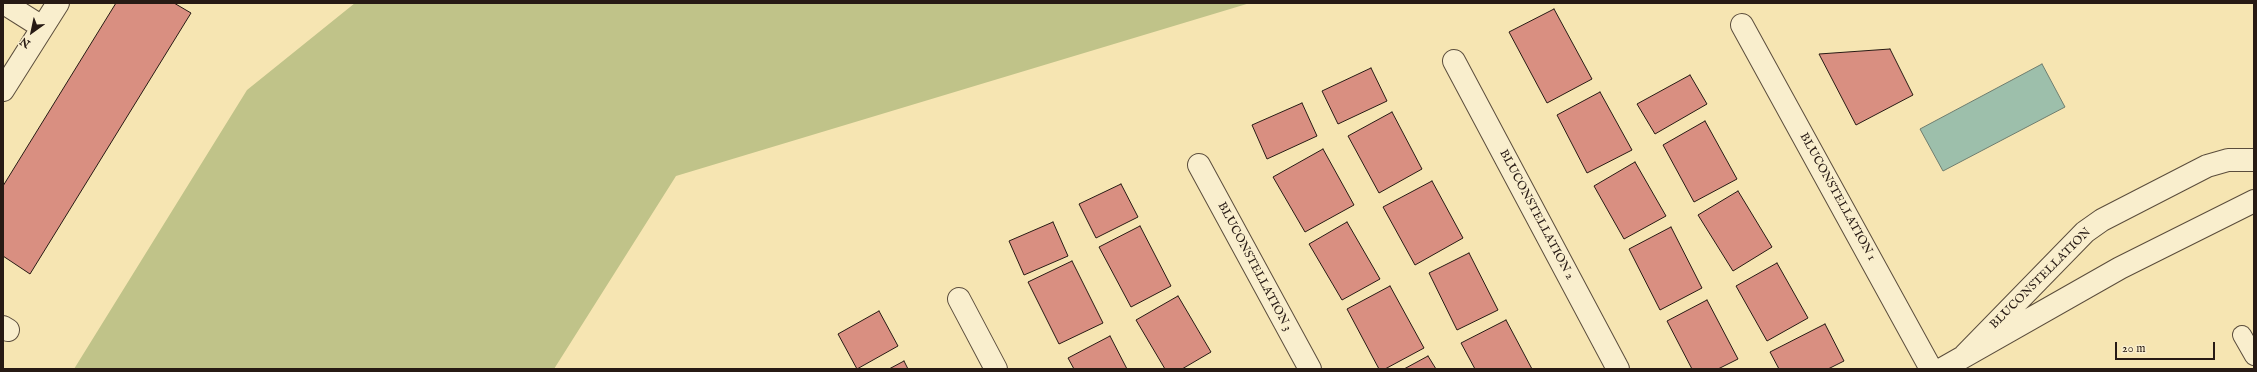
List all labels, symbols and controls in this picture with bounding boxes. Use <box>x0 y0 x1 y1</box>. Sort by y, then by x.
north arrow <box>12 12 52 52</box>
text: N <box>18 34 33 51</box>
street label: BLUCONSTELLATION 1 <box>1796 131 1878 263</box>
street label: BLUCONSTELLATION 2 <box>1496 148 1576 282</box>
street label: BLUCONSTELLATION 3 <box>1214 200 1294 334</box>
street label: BLUCONSTELLATION <box>1988 226 2094 332</box>
scale bar <box>2117 334 2217 360</box>
text: 20 m <box>2122 341 2145 356</box>

